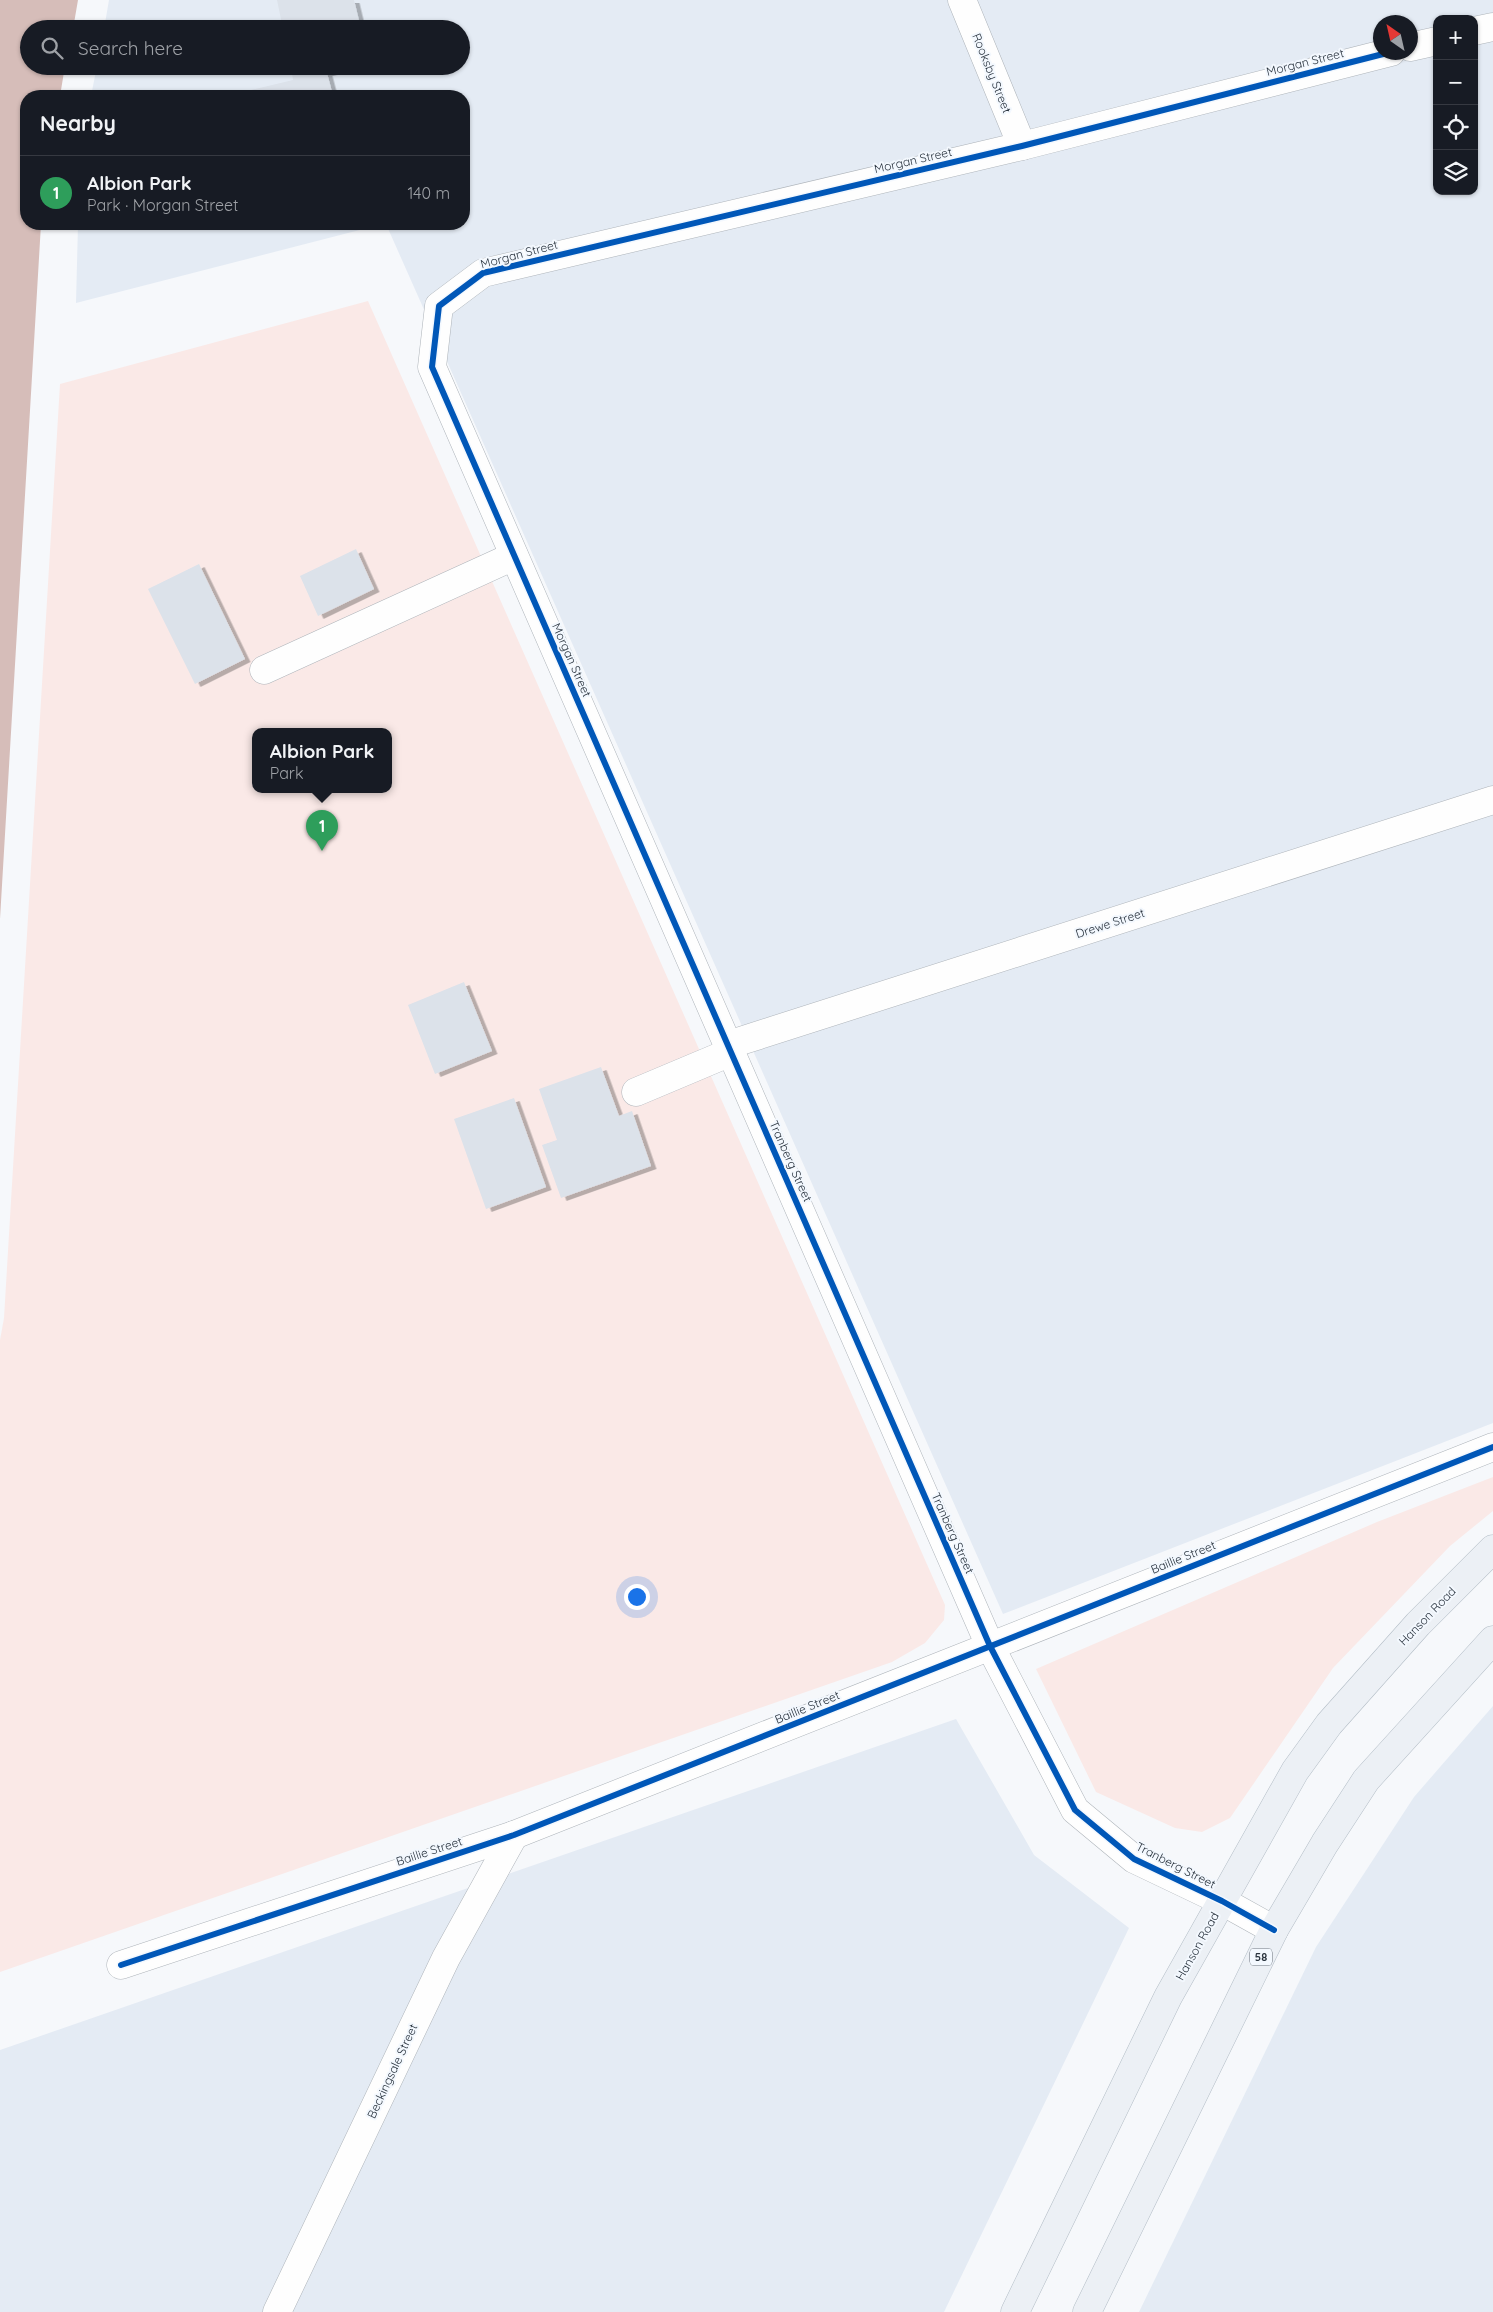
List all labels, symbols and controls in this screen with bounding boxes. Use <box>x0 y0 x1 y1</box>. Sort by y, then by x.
north arrow <box>1373 15 1418 60</box>
map controls <box>1433 15 1478 195</box>
button: + <box>1433 15 1478 60</box>
search box <box>20 20 470 75</box>
street label: Rooksby Street <box>969 31 1015 115</box>
icon: search <box>38 34 66 62</box>
text: Search here <box>78 36 183 60</box>
street label: Morgan Street <box>1265 45 1345 79</box>
button: − <box>1433 60 1478 105</box>
button: locate <box>1433 105 1478 150</box>
text: Nearby <box>40 110 116 136</box>
street label: Morgan Street <box>873 144 953 176</box>
button: layers <box>1433 150 1478 195</box>
text: Albion Park <box>87 171 192 195</box>
text: 1 <box>53 183 59 203</box>
text: 140 m <box>407 183 450 203</box>
text: Park · Morgan Street <box>87 195 239 215</box>
street label: Morgan Street <box>479 236 559 272</box>
street label: Morgan Street <box>549 621 595 699</box>
popup <box>252 728 392 793</box>
text: Albion Park <box>270 739 374 763</box>
text: Park <box>270 763 304 783</box>
pin: 1 <box>306 810 338 851</box>
street label: Drewe Street <box>1074 905 1146 941</box>
street label: Tranberg Street <box>766 1118 816 1204</box>
street label: Tranberg Street <box>928 1490 978 1576</box>
street label: Baillie Street <box>1148 1537 1218 1577</box>
your location <box>624 1584 650 1610</box>
street label: Hanson Road <box>1395 1584 1459 1648</box>
street label: Baillie Street <box>772 1687 842 1727</box>
street label: Baillie Street <box>394 1833 464 1869</box>
street label: Tranberg Street <box>1134 1839 1218 1891</box>
street label: Hanson Road <box>1172 1909 1222 1983</box>
road number: 58 <box>1250 1948 1272 1965</box>
street label: Beckingsale Street <box>364 2021 420 2121</box>

